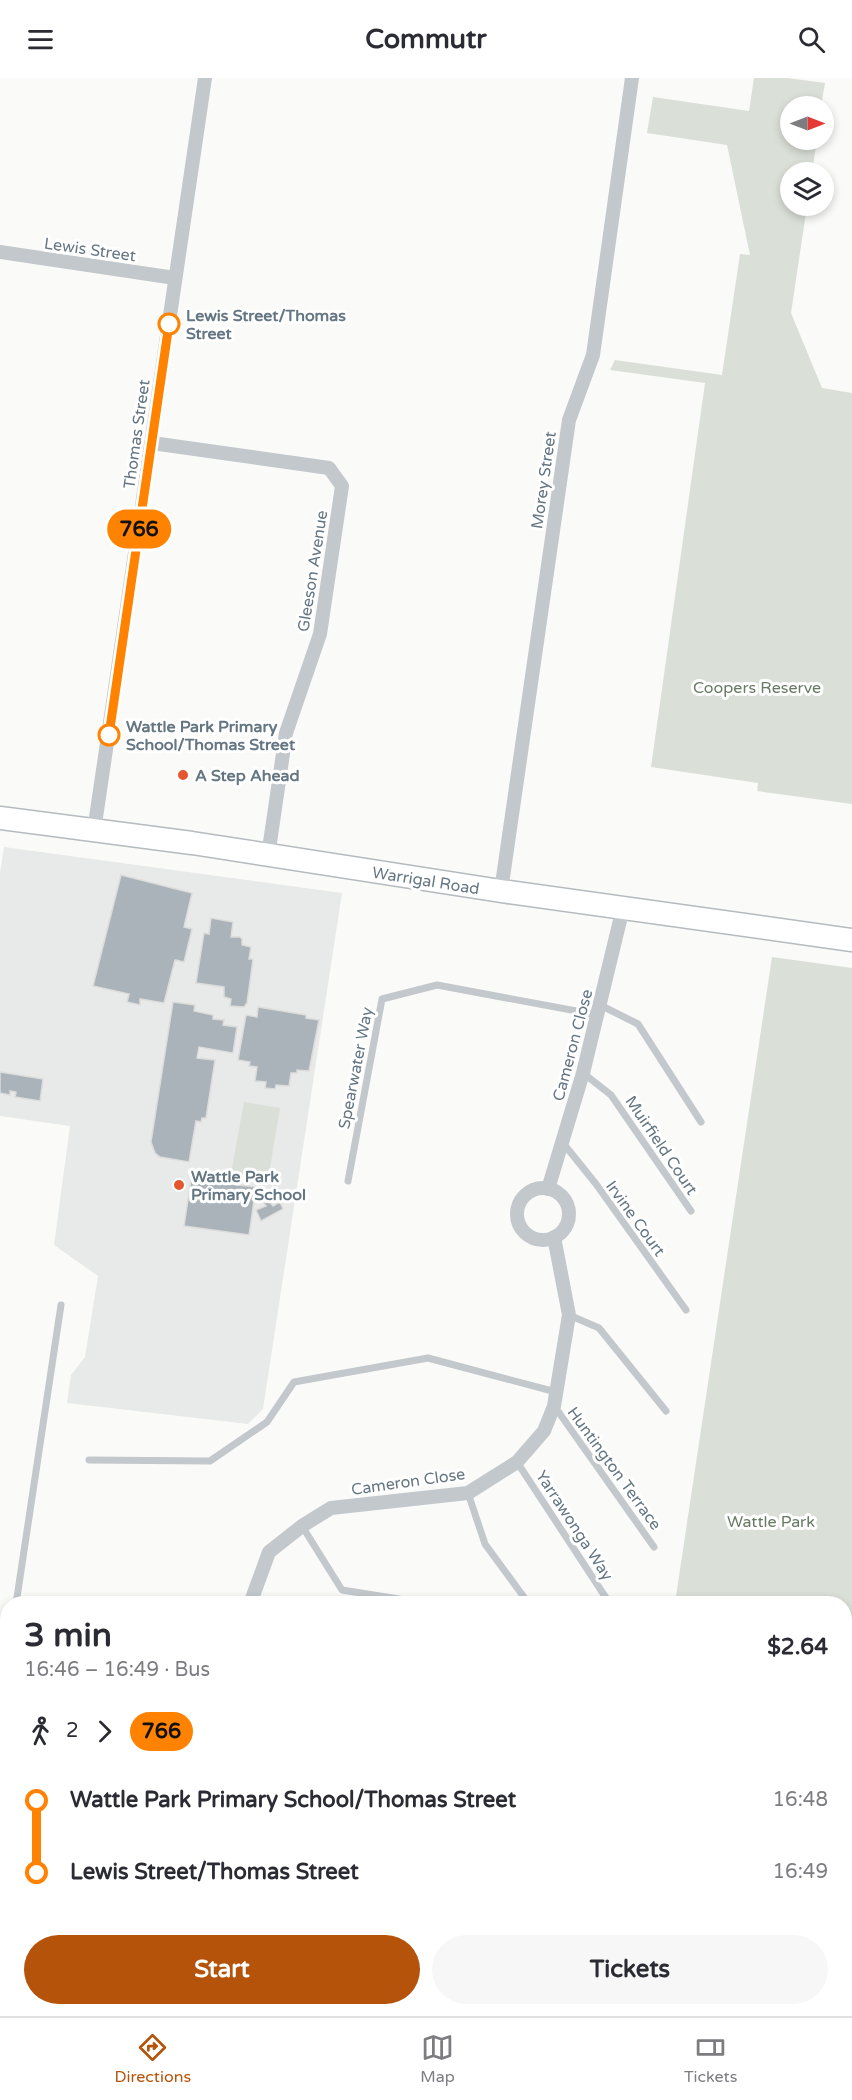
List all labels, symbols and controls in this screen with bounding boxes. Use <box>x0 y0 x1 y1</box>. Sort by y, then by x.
icon: menu <box>24 23 57 56</box>
text: Commutr <box>365 23 487 56</box>
icon: search <box>795 23 828 56</box>
north arrow <box>780 96 834 150</box>
map controls <box>780 96 834 216</box>
button: layers <box>780 162 834 216</box>
street label: Lewis Street <box>43 234 137 266</box>
place label: Lewis Street/Thomas Street <box>186 306 346 344</box>
marker: Lewis Street/Thomas Street <box>158 313 180 335</box>
street label: Thomas Street <box>119 378 155 490</box>
street label: Morey Street <box>527 430 561 530</box>
street label: Gleeson Avenue <box>294 509 332 633</box>
line badge: 766 <box>104 510 174 548</box>
text: 766 <box>119 517 159 542</box>
park label: Coopers Reserve <box>693 678 821 698</box>
place label: Wattle Park Primary School/Thomas Street <box>126 717 296 755</box>
marker: Wattle Park Primary School/Thomas Street <box>98 724 120 746</box>
place label: A Step Ahead <box>195 766 300 786</box>
marker: A Step Ahead <box>176 768 190 782</box>
street label: Warrigal Road <box>371 863 481 899</box>
street label: Cameron Close <box>548 987 598 1103</box>
street label: Spearwater Way <box>334 1005 378 1131</box>
street label: Muirfield Court <box>621 1092 702 1199</box>
place label: Wattle Park Primary School <box>191 1167 306 1205</box>
street label: Irvine Court <box>601 1177 669 1260</box>
marker: Wattle Park Primary School <box>172 1178 186 1192</box>
street label: Huntington Terrace <box>563 1403 666 1534</box>
street label: Cameron Close <box>350 1464 466 1500</box>
street label: Yarrawonga Way <box>531 1467 617 1585</box>
park label: Wattle Park <box>727 1512 815 1532</box>
text: 3 min <box>24 1616 112 1655</box>
text: $2.64 <box>767 1634 828 1660</box>
text: 16:46 – 16:49 · Bus <box>24 1658 210 1682</box>
icon: walk <box>24 1715 57 1748</box>
icon: forward <box>88 1715 121 1748</box>
text: 2 <box>66 1719 79 1743</box>
text: 766 <box>142 1719 181 1744</box>
text: Wattle Park Primary School/Thomas Street <box>70 1787 516 1813</box>
text: 16:48 <box>773 1788 828 1812</box>
text: Lewis Street/Thomas Street <box>70 1859 359 1885</box>
text: 16:49 <box>773 1860 828 1884</box>
button: Start <box>24 1935 420 2004</box>
button: Tickets <box>432 1935 828 2004</box>
tab: Directions <box>115 2031 191 2087</box>
tab: Map <box>420 2031 455 2087</box>
tab: Tickets <box>684 2031 737 2087</box>

